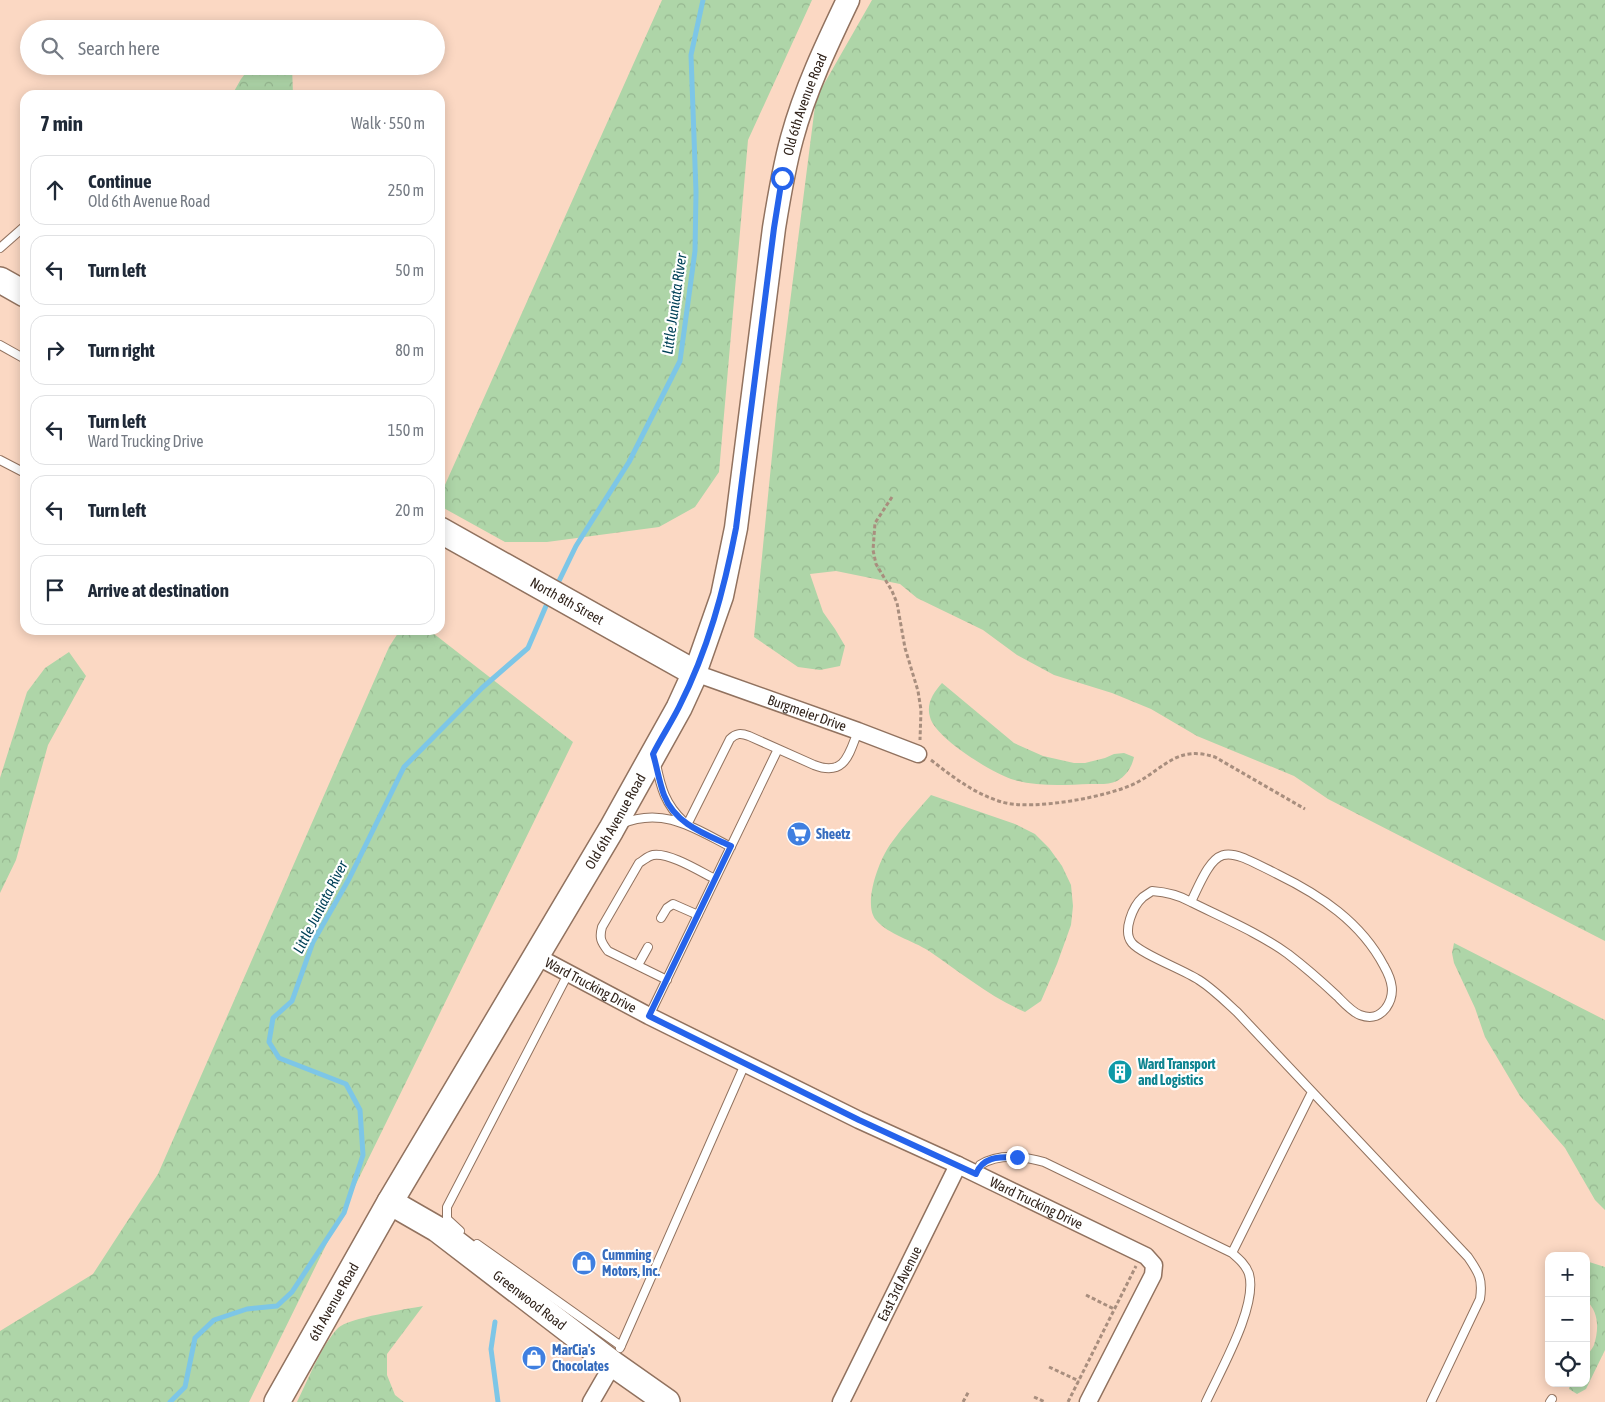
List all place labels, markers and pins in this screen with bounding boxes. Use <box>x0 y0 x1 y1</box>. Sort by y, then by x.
supermarket icon: Sheetz <box>786 821 812 847</box>
place label: Sheetz <box>816 826 850 842</box>
place label: Ward Transport and Logistics <box>1137 1056 1216 1088</box>
building icon: Ward Transport and Logistics <box>1107 1059 1133 1085</box>
place label: Cumming Motors, Inc. <box>602 1247 660 1279</box>
shop icon: Cumming Motors, Inc. <box>571 1250 597 1276</box>
place label: MarCia's Chocolates <box>552 1342 609 1374</box>
shop icon: MarCia's Chocolates <box>521 1345 547 1371</box>

